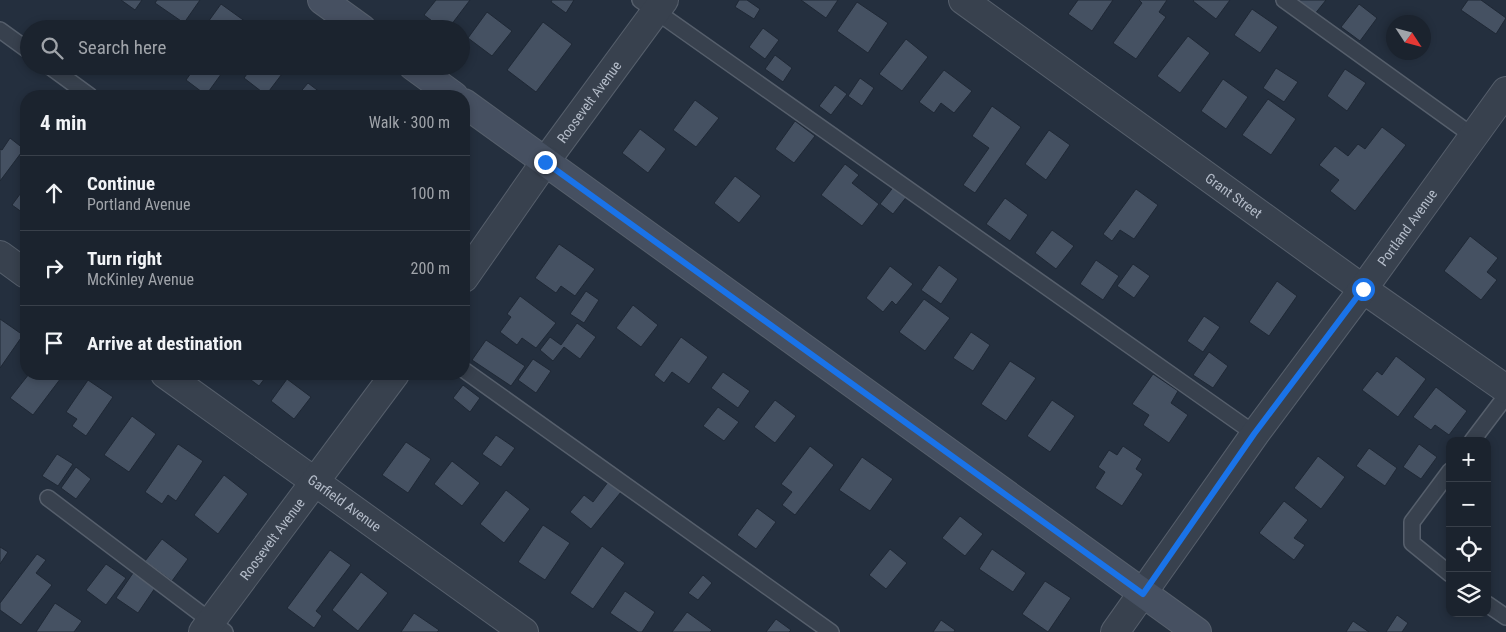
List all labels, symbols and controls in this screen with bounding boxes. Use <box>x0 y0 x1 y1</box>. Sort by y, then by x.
north arrow <box>1386 15 1431 60</box>
search box <box>20 20 470 75</box>
icon: search <box>38 34 66 62</box>
text: Search here <box>78 36 166 59</box>
street label: Roosevelt Avenue <box>554 57 625 146</box>
text: 4 min <box>40 111 87 135</box>
text: Walk · 300 m <box>369 113 450 132</box>
route end <box>534 151 557 174</box>
street label: Grant Street <box>1202 170 1265 221</box>
text: Continue <box>87 172 155 195</box>
icon: ahead <box>40 179 68 207</box>
text: 100 m <box>411 184 450 203</box>
street label: Portland Avenue <box>1374 186 1441 269</box>
text: Portland Avenue <box>87 195 191 214</box>
text: Turn right <box>87 247 162 270</box>
icon: right <box>40 254 68 282</box>
text: 200 m <box>411 259 450 278</box>
text: McKinley Avenue <box>87 270 194 289</box>
route start <box>1352 278 1375 301</box>
icon: arrive <box>40 329 68 357</box>
text: Arrive at destination <box>87 332 242 355</box>
map controls <box>1446 437 1491 617</box>
button: + <box>1446 437 1491 482</box>
street label: Garfield Avenue <box>305 471 385 535</box>
button: − <box>1446 482 1491 527</box>
street label: Roosevelt Avenue <box>237 495 308 583</box>
button: locate <box>1446 527 1491 572</box>
button: layers <box>1446 572 1491 617</box>

